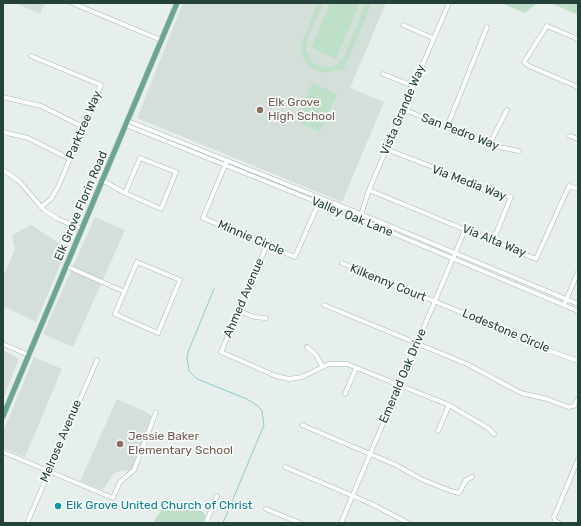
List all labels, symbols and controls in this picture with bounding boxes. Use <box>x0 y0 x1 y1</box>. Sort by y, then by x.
street label: Vista Grande Way <box>377 63 429 157</box>
street label: Parktree Way <box>63 89 105 161</box>
place label: Elk Grove High School <box>268 96 335 124</box>
marker: Elk Grove High School <box>255 105 265 115</box>
street label: San Pedro Way <box>419 110 501 154</box>
street label: Elk Grove Florin Road <box>51 149 111 263</box>
street label: Via Media Way <box>430 162 508 204</box>
street label: Valley Oak Lane <box>309 194 395 240</box>
street label: Minnie Circle <box>215 217 287 259</box>
street label: Via Alta Way <box>460 222 528 260</box>
street label: Ahmed Avenue <box>221 256 267 340</box>
street label: Kilkenny Court <box>348 261 428 305</box>
street label: Lodestone Circle <box>460 306 552 356</box>
street label: Emerald Oak Drive <box>377 326 429 426</box>
street label: Melrose Avenue <box>37 398 85 484</box>
place label: Jessie Baker Elementary School <box>128 430 233 458</box>
marker: Jessie Baker Elementary School <box>115 439 125 449</box>
place label: Elk Grove United Church of Christ <box>66 499 253 513</box>
marker: Elk Grove United Church of Christ <box>53 501 63 511</box>

